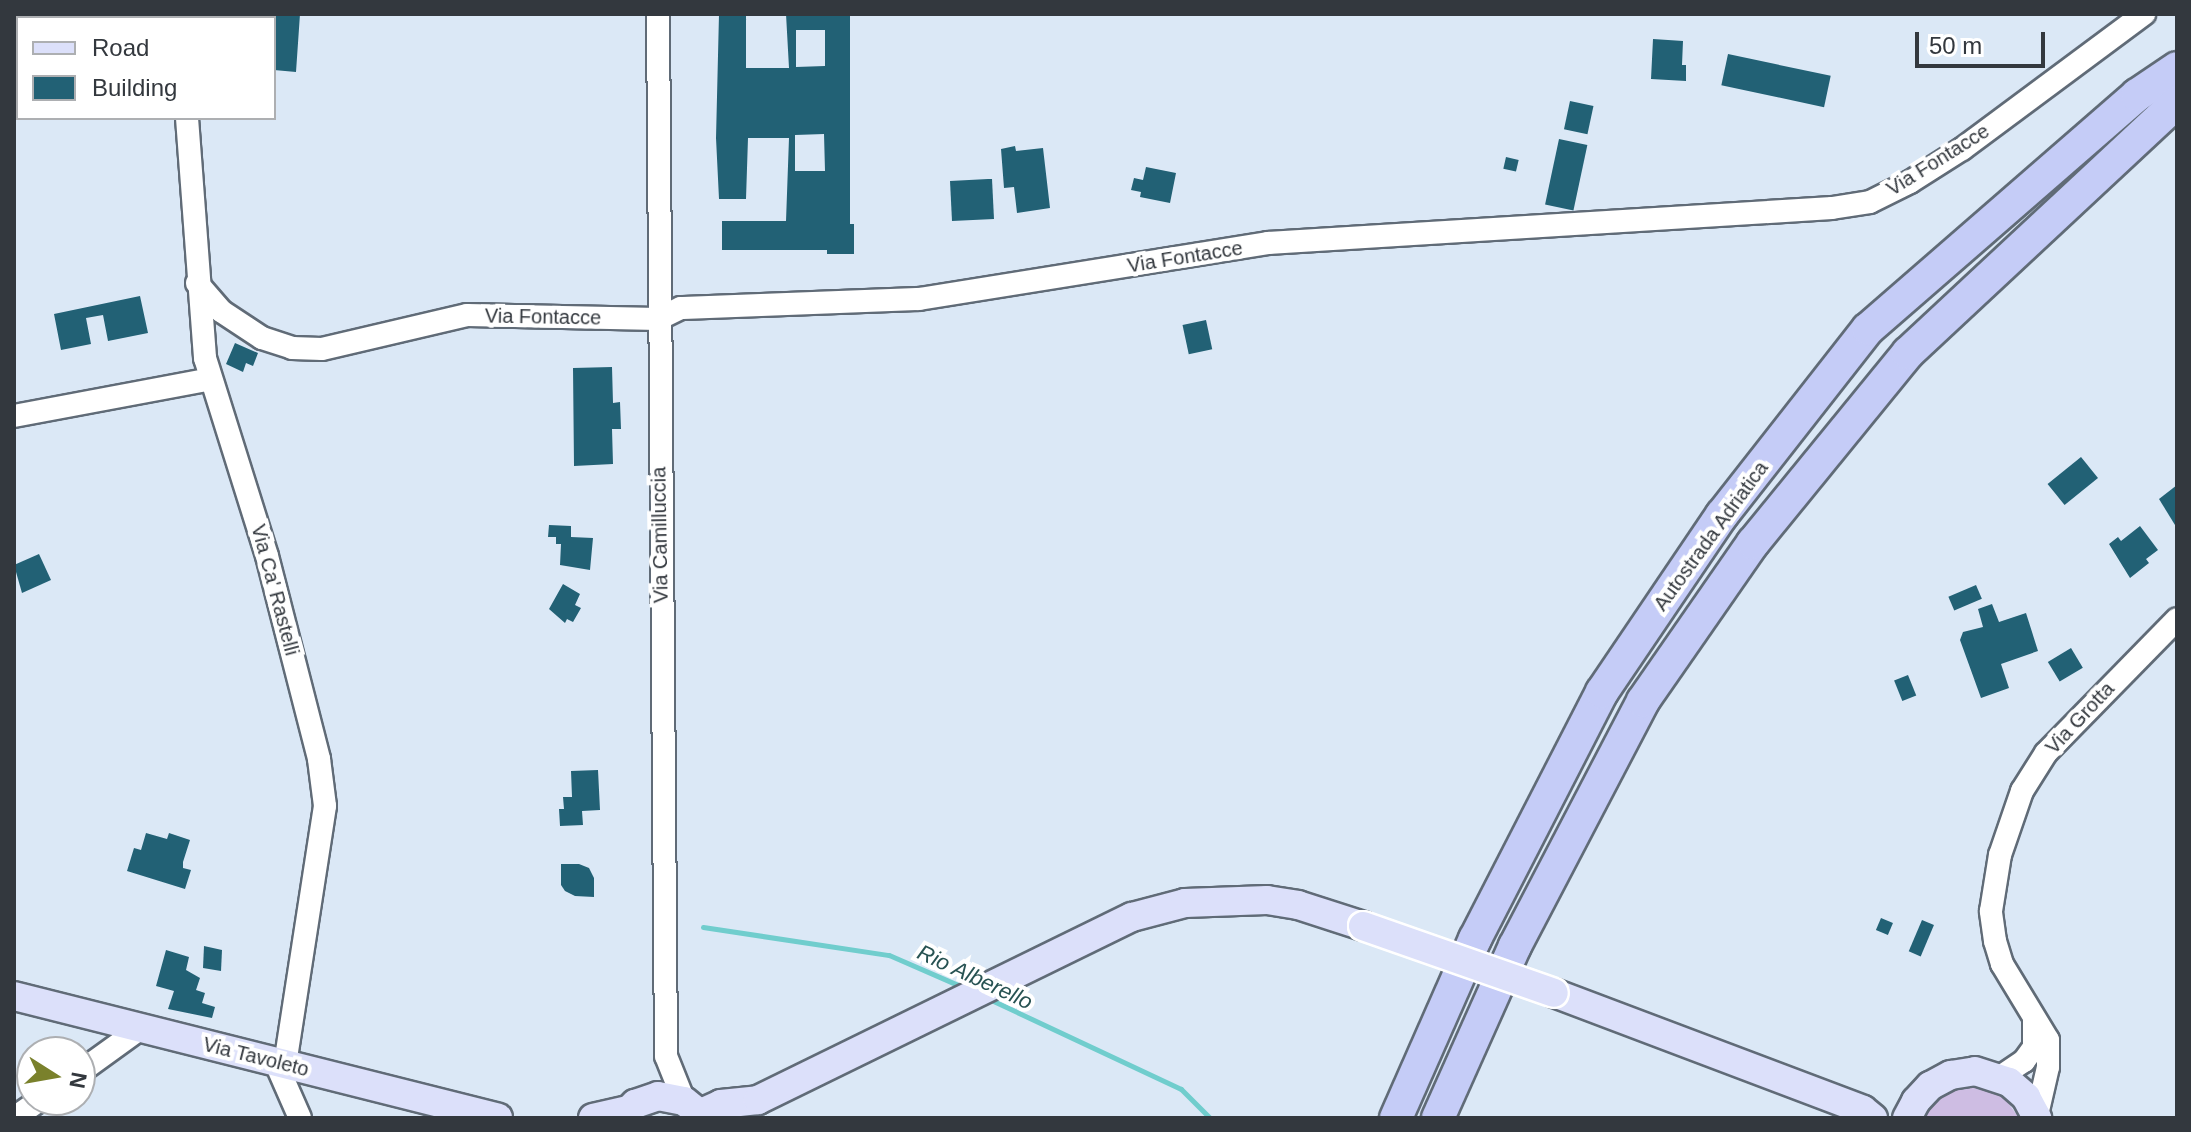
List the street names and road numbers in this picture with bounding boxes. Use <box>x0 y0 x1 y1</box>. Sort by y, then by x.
street label: Via Fontacce <box>1882 119 1994 201</box>
street label: Via Fontacce <box>1126 236 1244 278</box>
street label: Via Fontacce <box>485 304 601 330</box>
street label: Autostrada Adriatica <box>1648 456 1774 616</box>
street label: Via Camilluccia <box>647 467 673 603</box>
street label: Via Ca' Rastelli <box>246 522 304 658</box>
street label: Via Grotta <box>2041 677 2119 759</box>
street label: Via Tavoleto <box>200 1032 312 1082</box>

